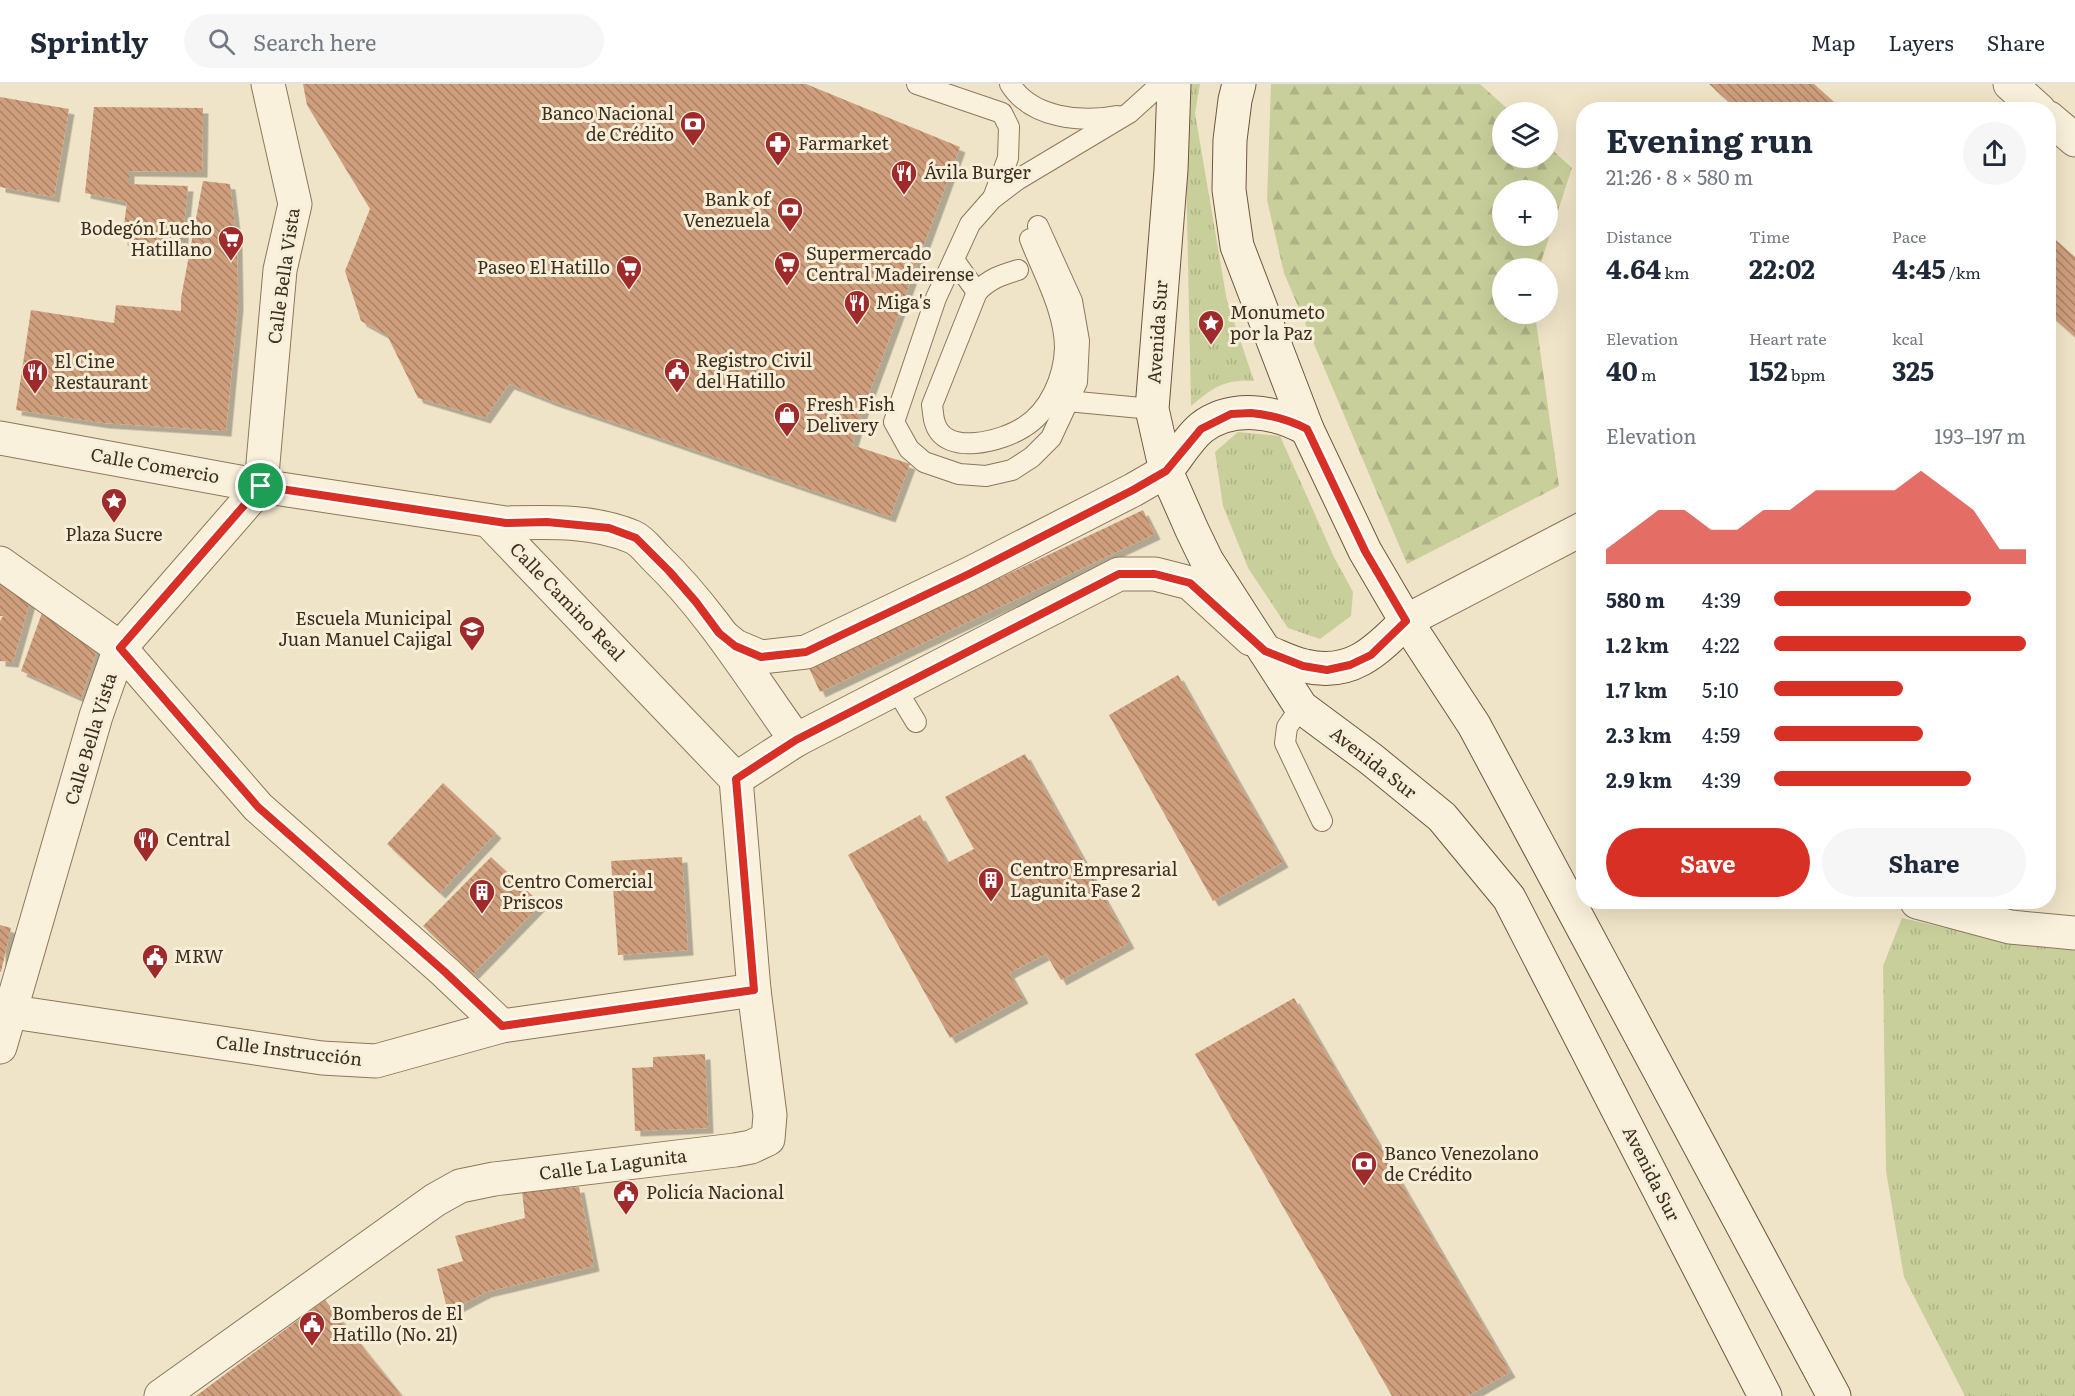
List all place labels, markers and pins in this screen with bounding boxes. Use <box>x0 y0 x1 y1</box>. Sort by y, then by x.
place label: Banco Nacional de Crédito <box>541 99 674 147</box>
bank icon: Banco Nacional de Crédito <box>678 109 708 147</box>
pharmacy icon: Farmarket <box>763 129 793 167</box>
place label: Farmarket <box>798 129 889 156</box>
restaurant icon: Ávila Burger <box>889 158 919 196</box>
place label: Ávila Burger <box>924 158 1031 185</box>
place label: Bank of Venezuela <box>683 185 772 233</box>
bank icon: Bank of Venezuela <box>775 195 805 233</box>
place label: Bodegón Lucho Hatillano <box>80 214 212 262</box>
supermarket icon: Bodegón Lucho Hatillano <box>216 224 246 262</box>
place label: Supermercado Central Madeirense <box>806 239 974 287</box>
supermarket icon: Supermercado Central Madeirense <box>772 249 802 287</box>
place label: Paseo El Hatillo <box>477 253 610 280</box>
supermarket icon: Paseo El Hatillo <box>614 253 644 291</box>
restaurant icon: Miga's <box>842 288 872 326</box>
place label: Miga's <box>876 288 931 315</box>
place label: Monumeto por la Paz <box>1230 298 1325 346</box>
place icon: Monumeto por la Paz <box>1196 308 1226 346</box>
place label: Registro Civil del Hatillo <box>696 346 812 394</box>
place label: El Cine Restaurant <box>54 347 149 395</box>
public building icon: Registro Civil del Hatillo <box>662 356 692 394</box>
restaurant icon: El Cine Restaurant <box>20 357 50 395</box>
place label: Fresh Fish Delivery <box>806 390 895 438</box>
shop icon: Fresh Fish Delivery <box>772 400 802 438</box>
pin <box>235 460 286 511</box>
place icon: Plaza Sucre <box>99 486 129 524</box>
place label: Plaza Sucre <box>65 520 163 547</box>
place label: Escuela Municipal Juan Manuel Cajigal <box>278 604 452 652</box>
school or university icon: Escuela Municipal Juan Manuel Cajigal <box>457 614 487 652</box>
restaurant icon: Central <box>131 825 161 863</box>
place label: Central <box>166 825 230 852</box>
place label: Centro Empresarial Lagunita Fase 2 <box>1010 855 1177 903</box>
building icon: Centro Empresarial Lagunita Fase 2 <box>976 865 1006 903</box>
place label: Centro Comercial Priscos <box>502 867 653 915</box>
building icon: Centro Comercial Priscos <box>467 877 497 915</box>
public building icon: MRW <box>140 942 170 980</box>
place label: MRW <box>174 942 224 969</box>
place label: Banco Venezolano de Crédito <box>1384 1139 1539 1187</box>
bank icon: Banco Venezolano de Crédito <box>1349 1149 1379 1187</box>
public building icon: Policía Nacional <box>611 1178 641 1216</box>
place label: Policía Nacional <box>646 1178 784 1205</box>
place label: Bomberos de El Hatillo (No. 21) <box>332 1299 463 1347</box>
public building icon: Bomberos de El Hatillo (No. 21) <box>297 1309 327 1347</box>

